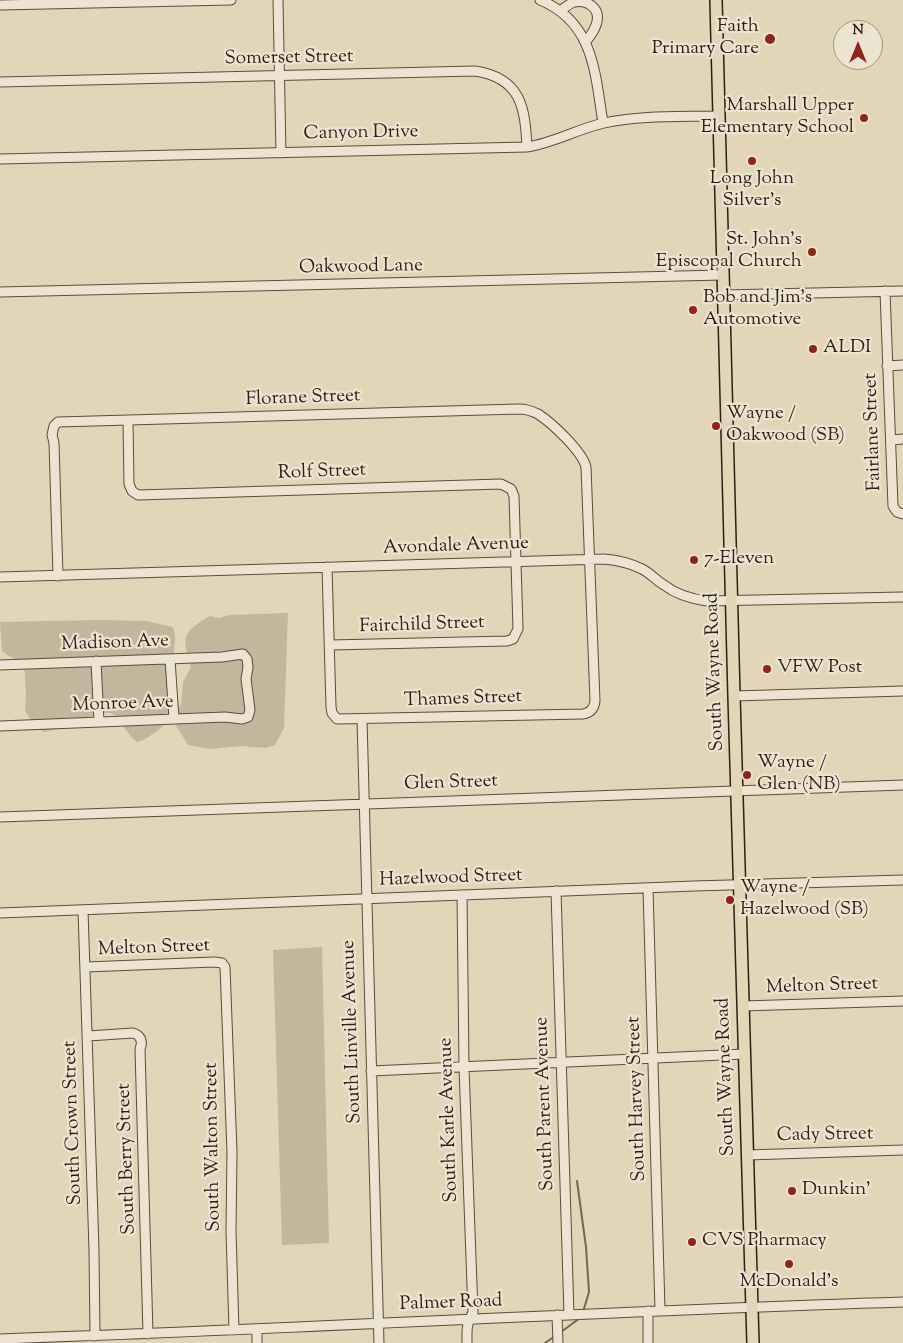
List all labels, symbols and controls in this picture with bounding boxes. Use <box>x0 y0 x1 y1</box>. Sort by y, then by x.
place label: Faith Primary Care <box>652 17 759 61</box>
north arrow <box>833 20 883 70</box>
text: N <box>852 21 864 41</box>
marker: Faith Primary Care <box>763 32 777 46</box>
street label: Somerset Street <box>224 46 354 72</box>
place label: Marshall Upper Elementary School <box>701 96 854 140</box>
marker: Marshall Upper Elementary School <box>858 112 870 124</box>
street label: Canyon Drive <box>303 122 419 146</box>
marker: Long John Silver's <box>746 155 758 167</box>
place label: Long John Silver's <box>710 169 794 213</box>
place label: St. John's Episcopal Church <box>656 230 802 274</box>
marker: St. John's Episcopal Church <box>806 246 818 258</box>
street label: Oakwood Lane <box>299 256 423 280</box>
place label: Bob and Jim's Automotive <box>703 288 812 332</box>
marker: Bob and Jim's Automotive <box>687 304 699 316</box>
place label: ALDI <box>823 338 871 360</box>
marker: ALDI <box>807 343 819 355</box>
street label: Fairlane Street <box>861 372 887 492</box>
street label: Florane Street <box>245 386 361 412</box>
place label: Wayne / Oakwood (SB) <box>726 404 845 448</box>
marker: Wayne / Oakwood (SB) <box>710 420 722 432</box>
street label: Rolf Street <box>277 460 367 486</box>
street label: Avondale Avenue <box>383 533 529 561</box>
place label: 7-Eleven <box>704 549 774 571</box>
marker: 7-Eleven <box>688 554 700 566</box>
street label: South Wayne Road <box>702 592 730 752</box>
street label: Fairchild Street <box>359 612 485 640</box>
street label: Madison Ave <box>61 631 169 657</box>
place label: VFW Post <box>777 658 862 680</box>
marker: VFW Post <box>761 663 773 675</box>
street label: Thames Street <box>404 687 522 713</box>
street label: Monroe Ave <box>72 692 174 718</box>
place label: Wayne / Glen (NB) <box>757 753 841 797</box>
marker: Wayne / Glen (NB) <box>741 769 753 781</box>
street label: Glen Street <box>404 771 498 797</box>
street label: Hazelwood Street <box>379 865 523 893</box>
place label: Wayne / Hazelwood (SB) <box>740 878 869 922</box>
marker: Wayne / Hazelwood (SB) <box>724 894 736 906</box>
street label: Melton Street <box>98 936 210 962</box>
street label: South Linville Avenue <box>338 940 368 1124</box>
street label: Melton Street <box>766 974 878 1000</box>
street label: South Wayne Road <box>713 997 741 1157</box>
street label: South Parent Avenue <box>532 1016 560 1192</box>
street label: South Harvey Street <box>624 1016 652 1182</box>
street label: South Karle Avenue <box>436 1037 464 1203</box>
street label: South Crown Street <box>60 1040 88 1206</box>
street label: South Walton Street <box>201 1062 227 1232</box>
street label: South Berry Street <box>114 1083 142 1235</box>
street label: Cady Street <box>776 1124 874 1148</box>
place label: Dunkin' <box>802 1180 871 1202</box>
marker: Dunkin' <box>786 1185 798 1197</box>
place label: CVS Pharmacy <box>702 1231 827 1253</box>
marker: CVS Pharmacy <box>686 1236 698 1248</box>
marker: McDonald's <box>783 1258 795 1270</box>
place label: McDonald's <box>740 1272 838 1294</box>
street label: Palmer Road <box>399 1291 503 1317</box>

